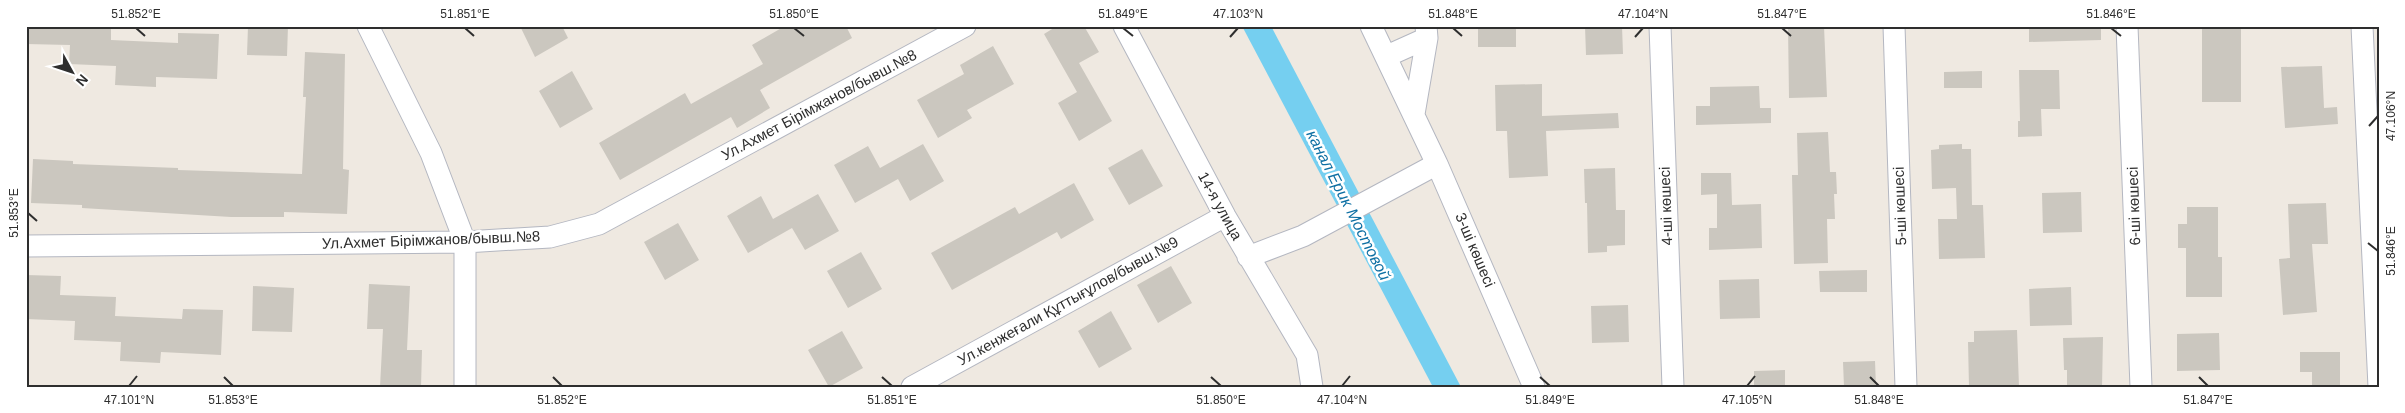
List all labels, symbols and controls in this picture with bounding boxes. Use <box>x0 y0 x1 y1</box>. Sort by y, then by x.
text: 51.852°E <box>111 7 161 21</box>
text: 51.851°E <box>440 7 490 21</box>
text: 51.850°E <box>769 7 819 21</box>
text: 51.849°E <box>1098 7 1148 21</box>
text: 47.103°N <box>1213 7 1263 21</box>
text: 51.848°E <box>1428 7 1478 21</box>
text: 47.104°N <box>1618 7 1668 21</box>
text: 51.847°E <box>1757 7 1807 21</box>
text: 51.846°E <box>2086 7 2136 21</box>
street label: Ул.Ахмет Бірімжанов/бывш.№8 <box>718 46 919 163</box>
north arrow <box>48 48 98 98</box>
text: N <box>73 71 91 89</box>
text: 47.106°N <box>2384 91 2398 141</box>
water label: канал Ерик Мостовой <box>1303 127 1394 283</box>
street label: 4-ші көшесі <box>1656 166 1675 246</box>
street label: 5-ші көшесі <box>1890 166 1909 246</box>
street label: 6-ші көшесі <box>2124 166 2143 246</box>
street label: 14-я улица <box>1195 169 1246 243</box>
text: 51.853°E <box>7 188 21 238</box>
street label: 3-ші көшесі <box>1452 210 1499 289</box>
text: 51.846°E <box>2384 226 2398 276</box>
street label: Ул.Ахмет Бірімжанов/бывш.№8 <box>322 227 540 252</box>
street label: Ул.кенжеғали Құттығұлов/бывш.№9 <box>955 233 1181 368</box>
text: 47.101°N <box>104 393 154 407</box>
text: 51.853°E <box>208 393 258 407</box>
text: 51.852°E <box>537 393 587 407</box>
text: 51.851°E <box>867 393 917 407</box>
text: 51.850°E <box>1196 393 1246 407</box>
text: 47.104°N <box>1317 393 1367 407</box>
text: 51.849°E <box>1525 393 1575 407</box>
text: 47.105°N <box>1722 393 1772 407</box>
text: 51.848°E <box>1854 393 1904 407</box>
text: 51.847°E <box>2183 393 2233 407</box>

